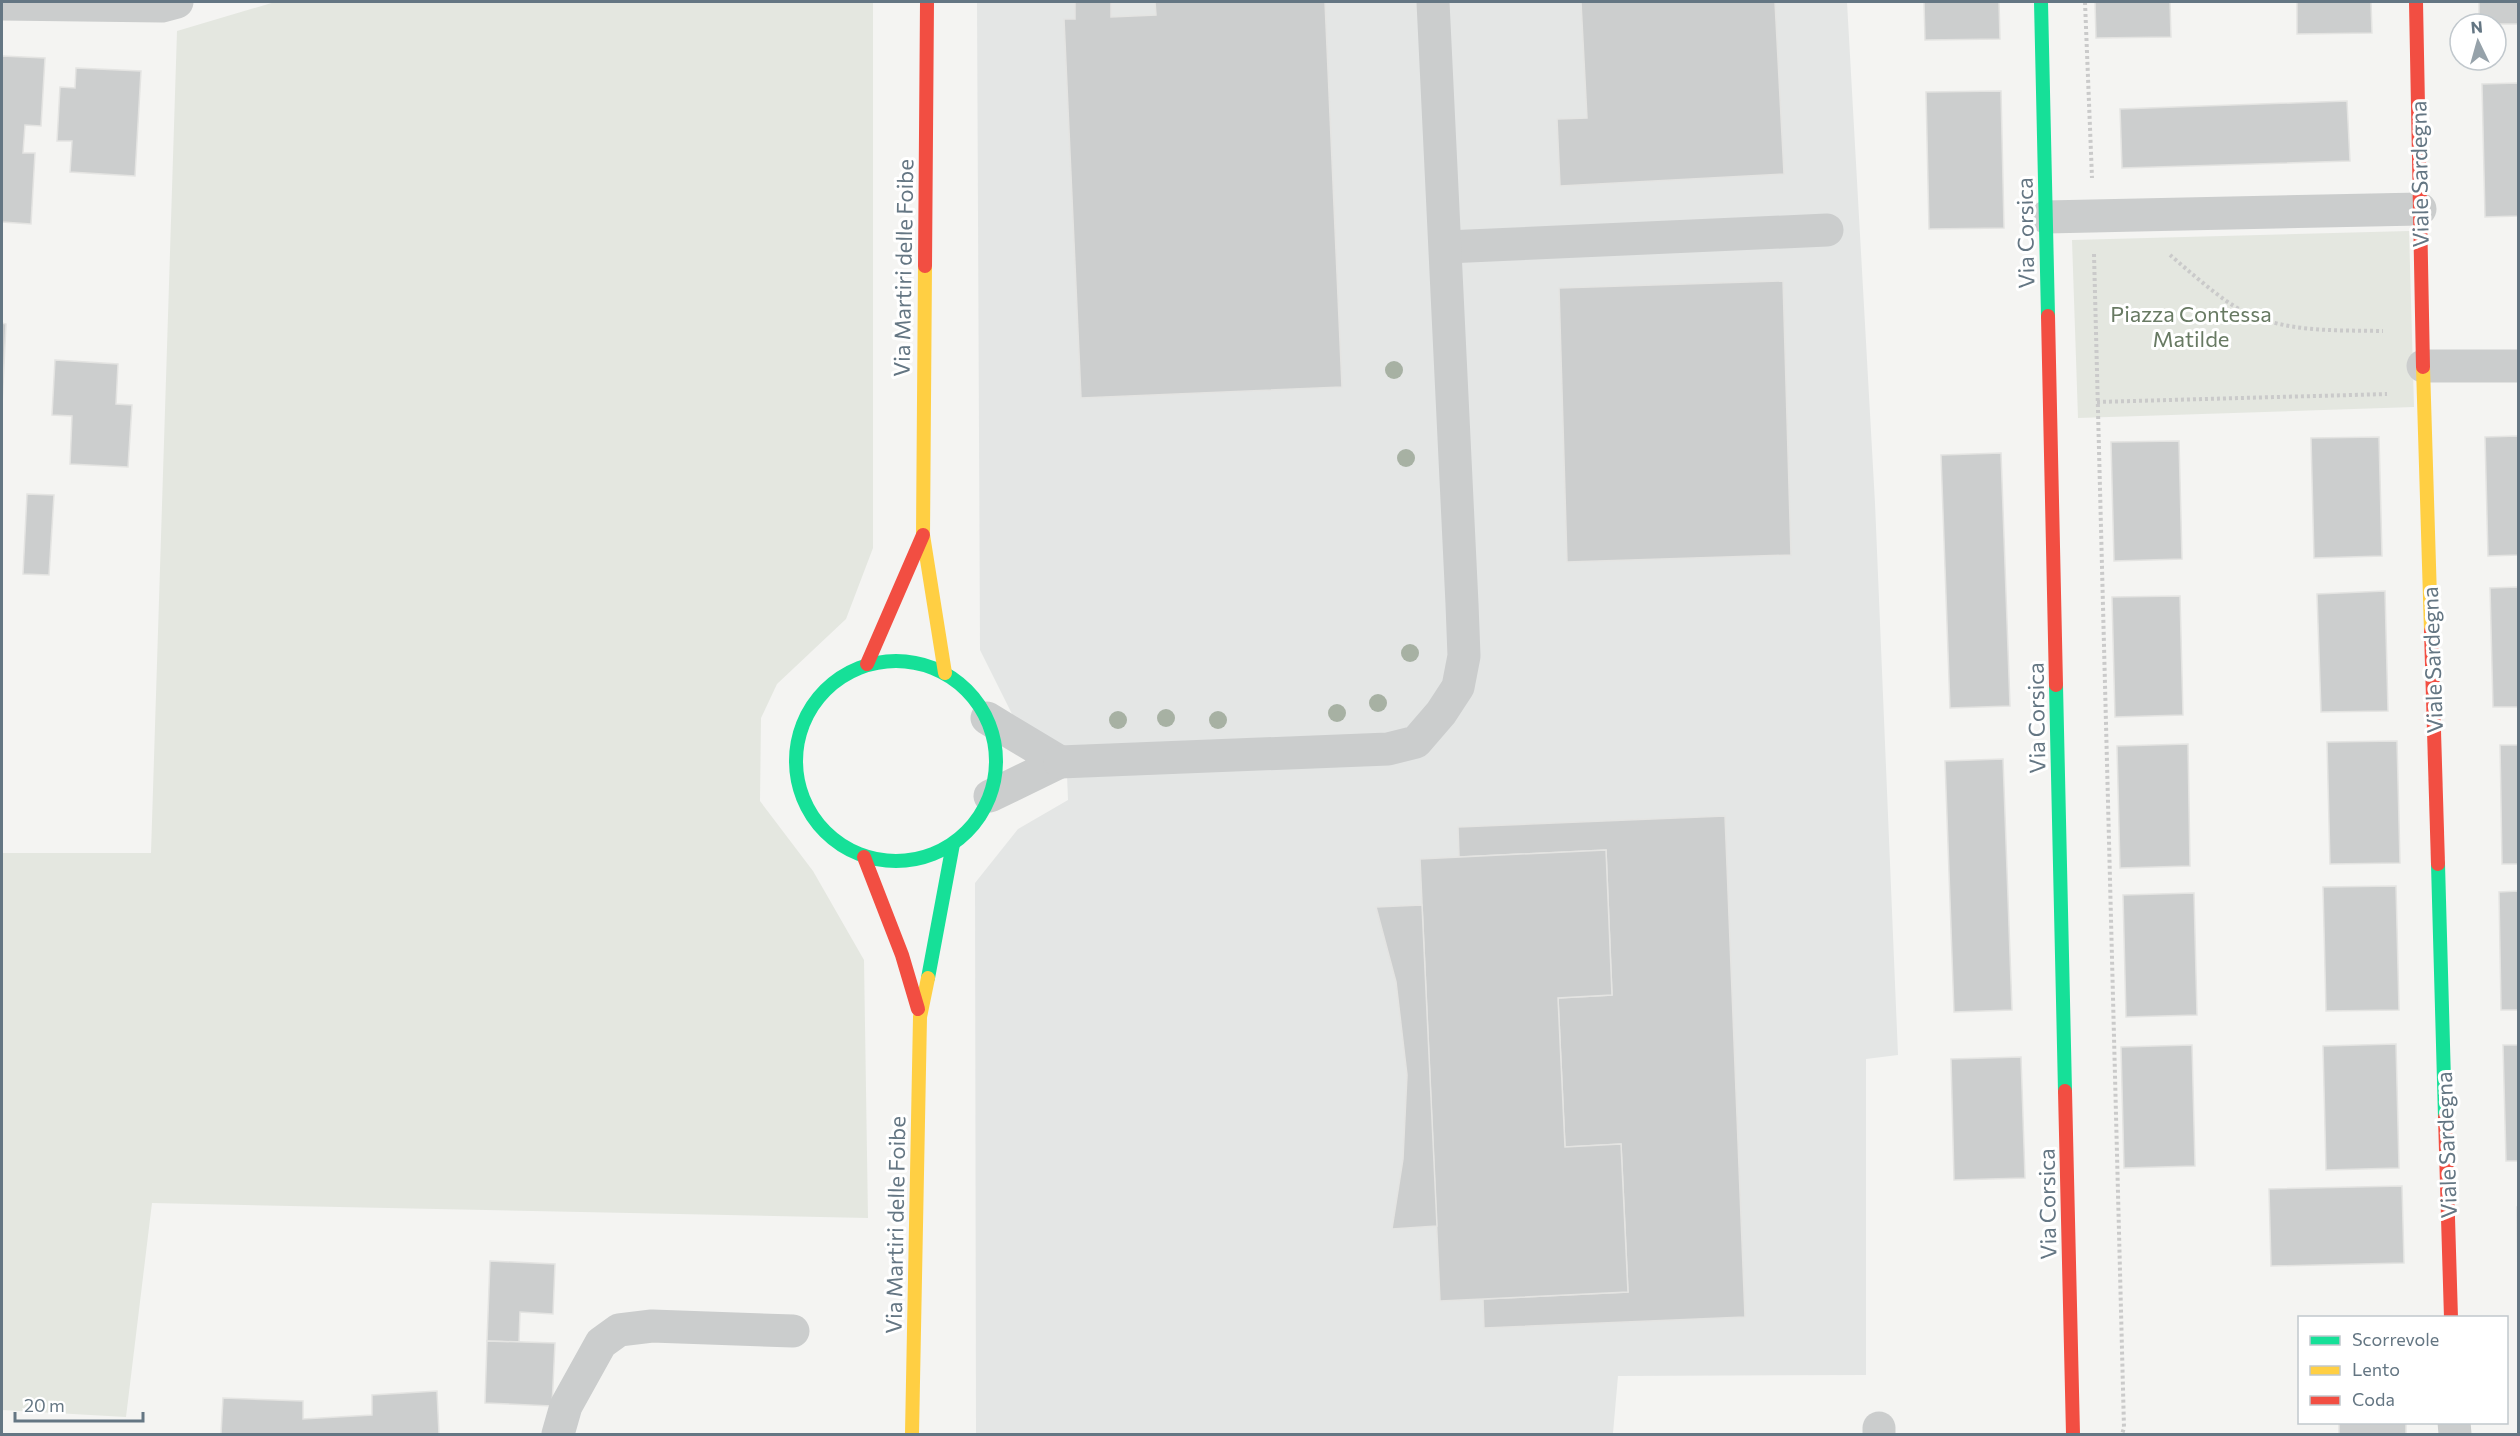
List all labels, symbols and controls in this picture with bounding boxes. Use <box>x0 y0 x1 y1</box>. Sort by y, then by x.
north arrow <box>2448 12 2508 72</box>
text: N <box>2470 17 2483 37</box>
street label: Viale Sardegna <box>2404 100 2434 248</box>
street label: Via Martiri delle Foibe <box>888 159 918 377</box>
street label: Via Corsica <box>2011 177 2039 289</box>
park label: Piazza Contessa Matilde <box>2110 300 2272 352</box>
street label: Viale Sardegna <box>2416 586 2448 734</box>
street label: Via Corsica <box>2022 662 2050 774</box>
street label: Viale Sardegna <box>2430 1071 2462 1219</box>
street label: Via Martiri delle Foibe <box>880 1116 910 1334</box>
street label: Via Corsica <box>2033 1148 2061 1260</box>
legend <box>2298 1316 2508 1424</box>
text: Scorrevole <box>2352 1328 2439 1350</box>
text: Lento <box>2352 1358 2400 1380</box>
scale bar <box>15 1385 142 1423</box>
text: Coda <box>2352 1388 2395 1410</box>
text: 20 m <box>24 1394 65 1416</box>

